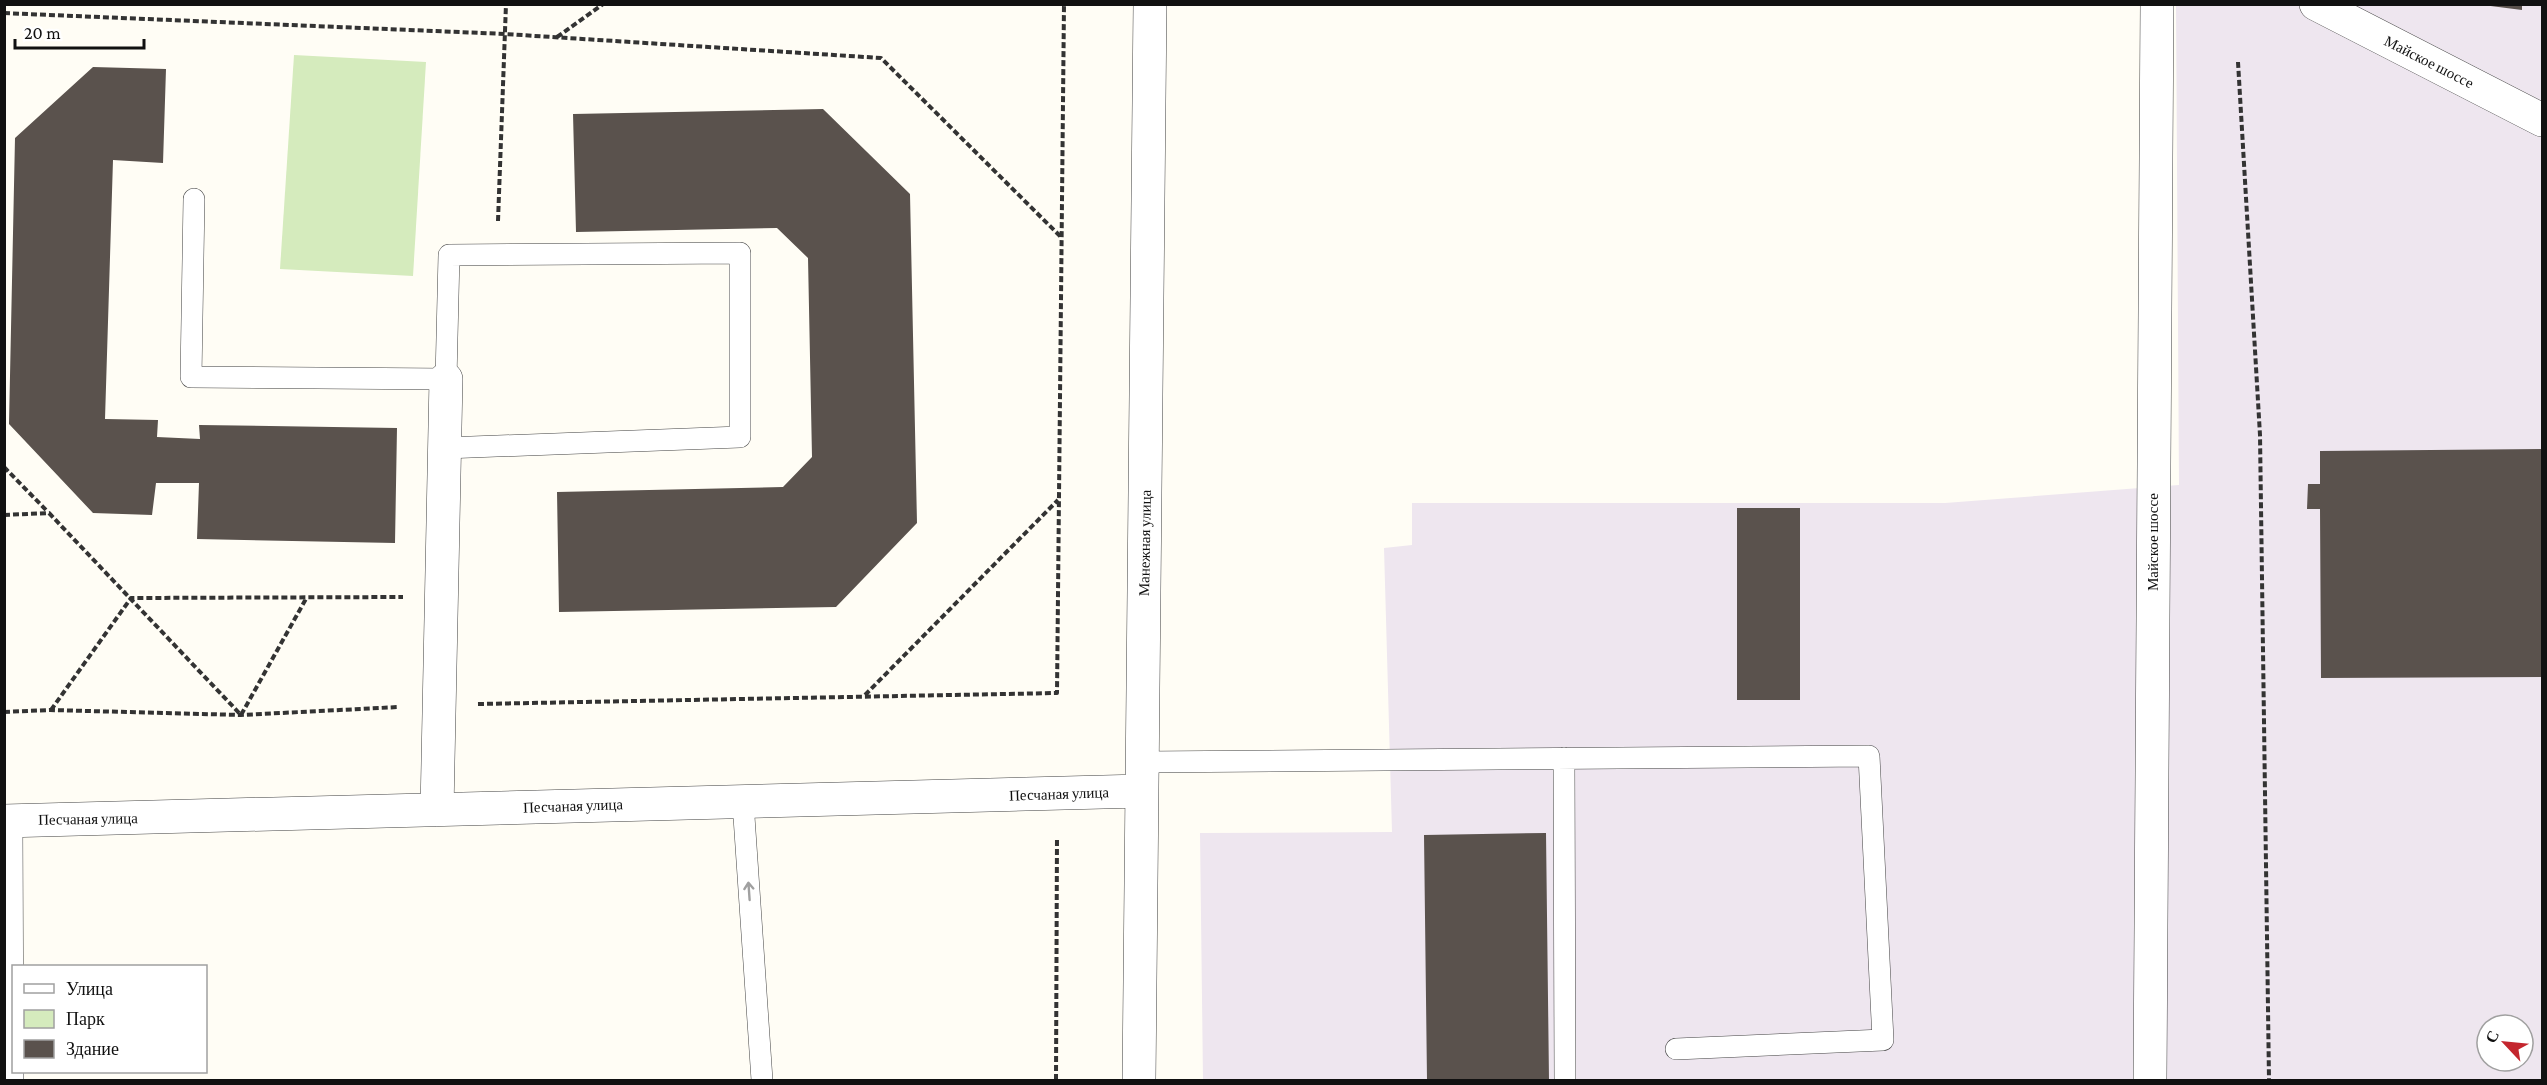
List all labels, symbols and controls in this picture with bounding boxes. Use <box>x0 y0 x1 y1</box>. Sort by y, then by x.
scale bar <box>15 12 144 50</box>
text: 20 m <box>24 23 61 43</box>
street label: Майское шоссе <box>2382 33 2477 92</box>
street label: Манежная улица <box>1136 489 1154 596</box>
street label: Майское шоссе <box>2145 493 2161 591</box>
street label: Песчаная улица <box>1009 784 1110 804</box>
street label: Песчаная улица <box>523 796 624 816</box>
street label: Песчаная улица <box>38 810 138 828</box>
one-way arrow <box>743 881 754 901</box>
legend <box>12 965 207 1073</box>
text: Улица <box>66 979 113 999</box>
text: Парк <box>66 1009 105 1029</box>
north arrow <box>2475 1013 2535 1073</box>
text: С <box>2482 1028 2502 1046</box>
text: Здание <box>66 1039 119 1059</box>

